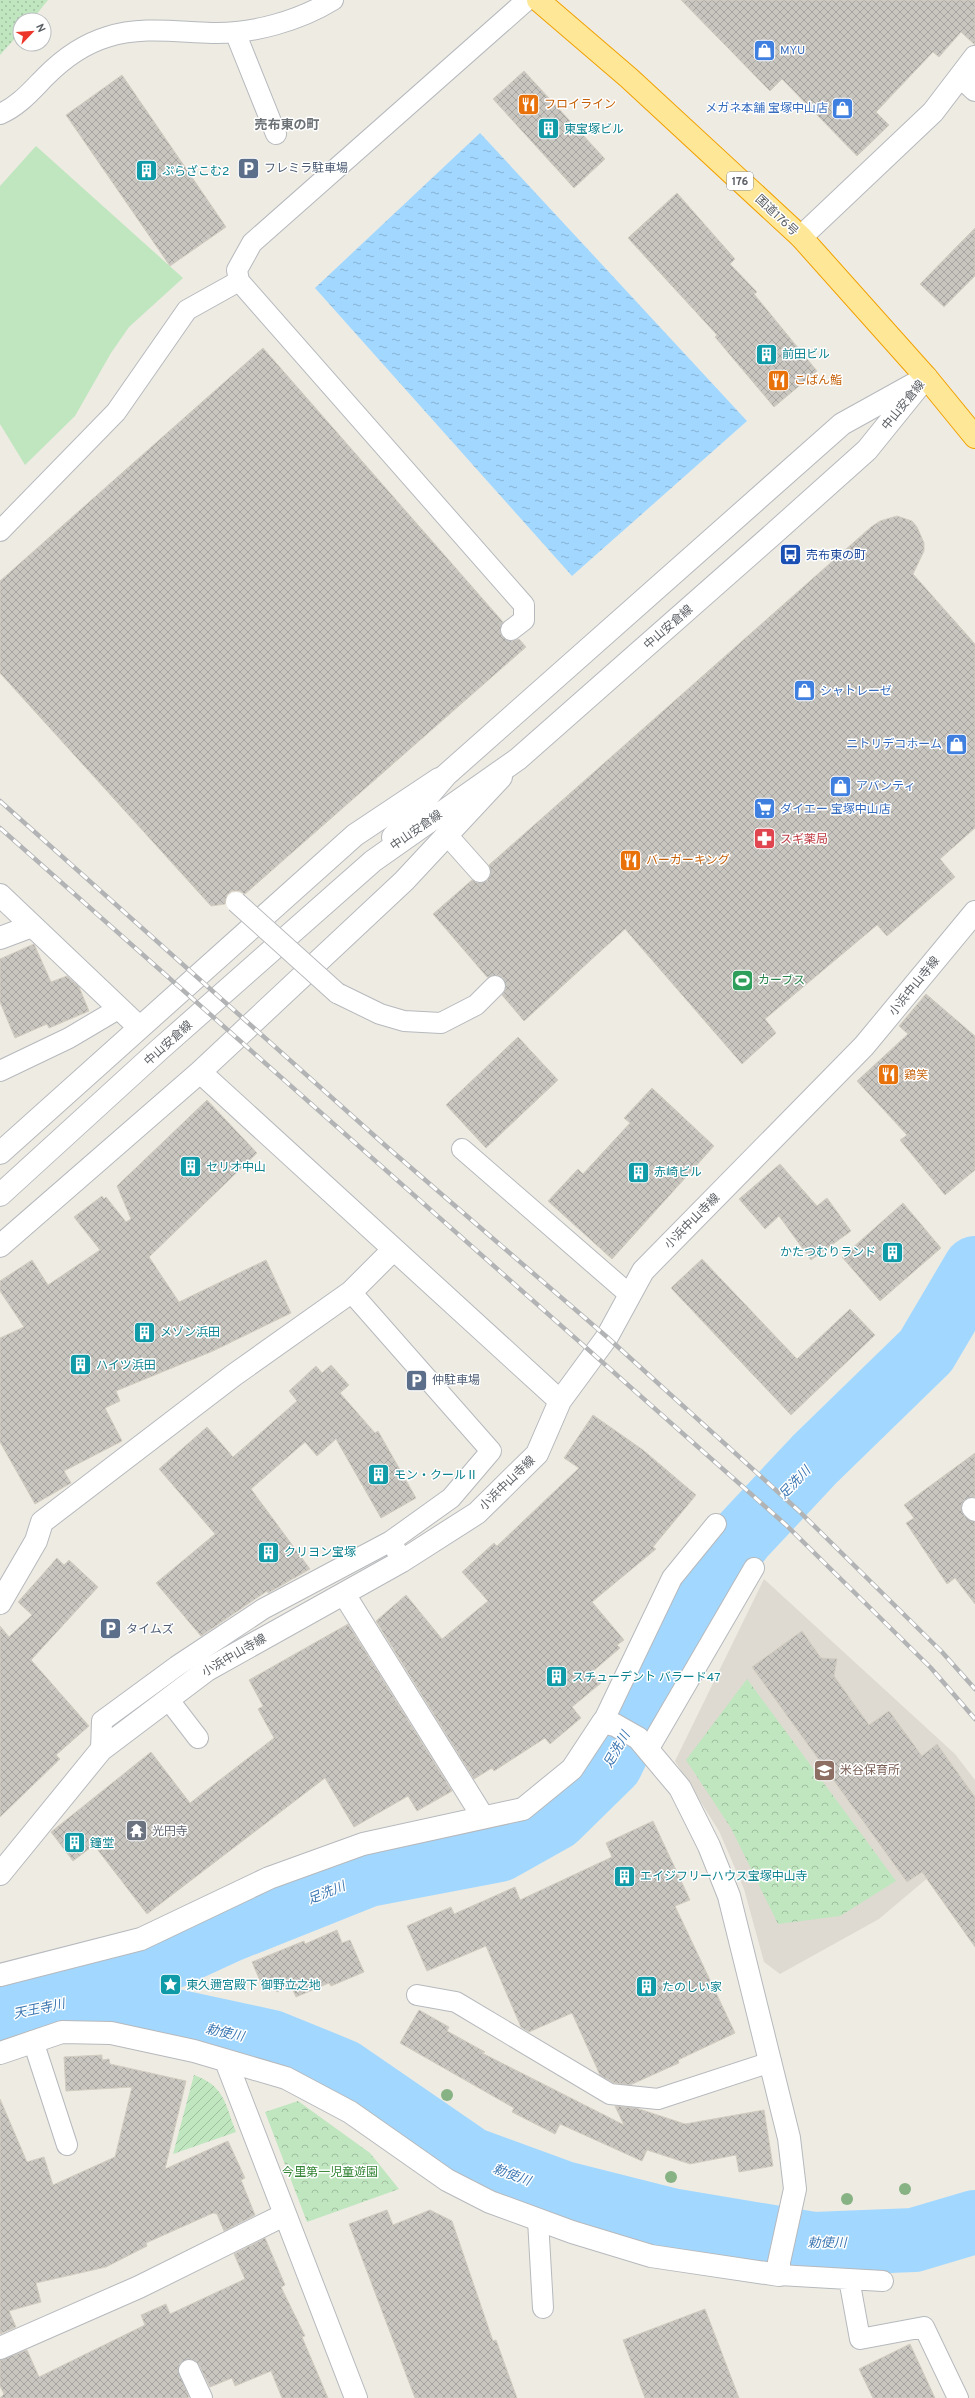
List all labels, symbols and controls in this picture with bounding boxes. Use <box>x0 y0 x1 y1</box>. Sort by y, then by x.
north arrow <box>12 12 52 52</box>
text: N <box>32 22 48 35</box>
shop icon: MYU <box>752 37 778 63</box>
place label: MYU <box>780 43 805 59</box>
restaurant icon: フロイライン <box>515 91 541 117</box>
shop icon: メガネ本舗 宝塚中山店 <box>830 95 856 121</box>
place label: フロイライン <box>544 97 616 113</box>
place label: メガネ本舗 宝塚中山店 <box>705 101 828 117</box>
building icon: 東宝塚ビル <box>536 116 562 142</box>
district label: 売布東の町 <box>254 117 320 134</box>
place label: 東宝塚ビル <box>564 122 624 138</box>
parking icon: フレミラ駐車場 <box>235 155 261 181</box>
building icon: ぷらざこむ2 <box>133 158 159 184</box>
place label: フレミラ駐車場 <box>264 161 348 177</box>
place label: ぷらざこむ2 <box>162 164 229 180</box>
road number: 176 <box>727 172 753 190</box>
street label: 国道176号 <box>751 192 801 240</box>
building icon: 前田ビル <box>753 341 779 367</box>
place label: 前田ビル <box>782 347 830 363</box>
restaurant icon: こばん鮨 <box>765 367 791 393</box>
place label: こばん鮨 <box>794 373 842 389</box>
street label: 中山安倉線 <box>879 377 929 434</box>
bus stop icon: 売布東の町 <box>778 542 804 568</box>
place label: 売布東の町 <box>806 548 866 564</box>
street label: 中山安倉線 <box>641 602 697 653</box>
shop icon: シャトレーゼ <box>791 678 817 704</box>
place label: シャトレーゼ <box>820 684 892 700</box>
shop icon: ニトリデコホーム <box>944 731 970 757</box>
place label: ニトリデコホーム <box>846 737 942 753</box>
shop icon: アバンティ <box>828 773 854 799</box>
place label: アバンティ <box>856 779 915 795</box>
supermarket icon: ダイエー 宝塚中山店 <box>751 796 777 822</box>
place label: ダイエー 宝塚中山店 <box>780 802 891 818</box>
street label: 中山安倉線 <box>387 807 446 855</box>
pharmacy icon: スギ薬局 <box>751 826 777 852</box>
place label: スギ薬局 <box>780 832 828 848</box>
restaurant icon: バーガーキング <box>617 847 643 873</box>
place label: バーガーキング <box>646 853 730 869</box>
street label: 小浜中山寺線 <box>886 954 944 1020</box>
sports icon: カーブス <box>730 967 756 993</box>
place label: カーブス <box>758 973 805 989</box>
street label: 中山安倉線 <box>141 1018 196 1070</box>
restaurant icon: 鶏笑 <box>875 1062 901 1088</box>
place label: 鶏笑 <box>904 1068 928 1084</box>
building icon: セリオ中山 <box>177 1154 203 1180</box>
building icon: 赤崎ビル <box>625 1159 651 1185</box>
place label: セリオ中山 <box>206 1160 266 1176</box>
place label: 赤崎ビル <box>654 1165 702 1181</box>
street label: 小浜中山寺線 <box>662 1191 724 1253</box>
building icon: かたつむりランド <box>879 1239 905 1265</box>
place label: かたつむりランド <box>780 1245 876 1261</box>
building icon: メゾン浜田 <box>132 1319 158 1345</box>
place label: メゾン浜田 <box>160 1325 220 1341</box>
building icon: ハイツ浜田 <box>67 1352 93 1378</box>
place label: ハイツ浜田 <box>96 1358 156 1374</box>
parking icon: 仲駐車場 <box>404 1367 430 1393</box>
place label: 仲駐車場 <box>432 1373 480 1389</box>
street label: 小浜中山寺線 <box>476 1453 539 1514</box>
building icon: モン・クールⅡ <box>366 1462 392 1488</box>
water label: 足洗川 <box>776 1462 816 1503</box>
place label: モン・クールⅡ <box>394 1468 478 1484</box>
building icon: クリヨン宝塚 <box>255 1539 281 1565</box>
place label: クリヨン宝塚 <box>284 1545 356 1561</box>
parking icon: タイムズ <box>98 1616 124 1642</box>
place label: タイムズ <box>126 1622 174 1638</box>
street label: 小浜中山寺線 <box>199 1631 270 1681</box>
building icon: スチューデント バラード47 <box>544 1664 570 1690</box>
place label: スチューデント バラード47 <box>572 1670 720 1686</box>
water label: 足洗川 <box>601 1727 635 1771</box>
school or university icon: 米谷保育所 <box>811 1757 837 1783</box>
place label: 米谷保育所 <box>840 1763 900 1779</box>
temple icon: 光円寺 <box>124 1818 150 1844</box>
place label: 光円寺 <box>152 1824 188 1840</box>
building icon: 鐘堂 <box>62 1830 88 1856</box>
place label: 鐘堂 <box>90 1836 114 1852</box>
building icon: エイジフリーハウス宝塚中山寺 <box>612 1863 638 1889</box>
place label: エイジフリーハウス宝塚中山寺 <box>640 1869 808 1885</box>
water label: 足洗川 <box>306 1878 350 1909</box>
place icon: 東久邇宮殿下 御野立之地 <box>158 1972 184 1998</box>
building icon: たのしい家 <box>634 1974 660 2000</box>
place label: 東久邇宮殿下 御野立之地 <box>186 1978 321 1994</box>
place label: たのしい家 <box>662 1980 722 1996</box>
water label: 天王寺川 <box>12 1996 68 2023</box>
water label: 勅使川 <box>204 2022 247 2046</box>
water label: 勅使川 <box>490 2162 534 2191</box>
park label: 今里第一児童遊園 <box>282 2165 378 2181</box>
water label: 勅使川 <box>807 2236 848 2252</box>

